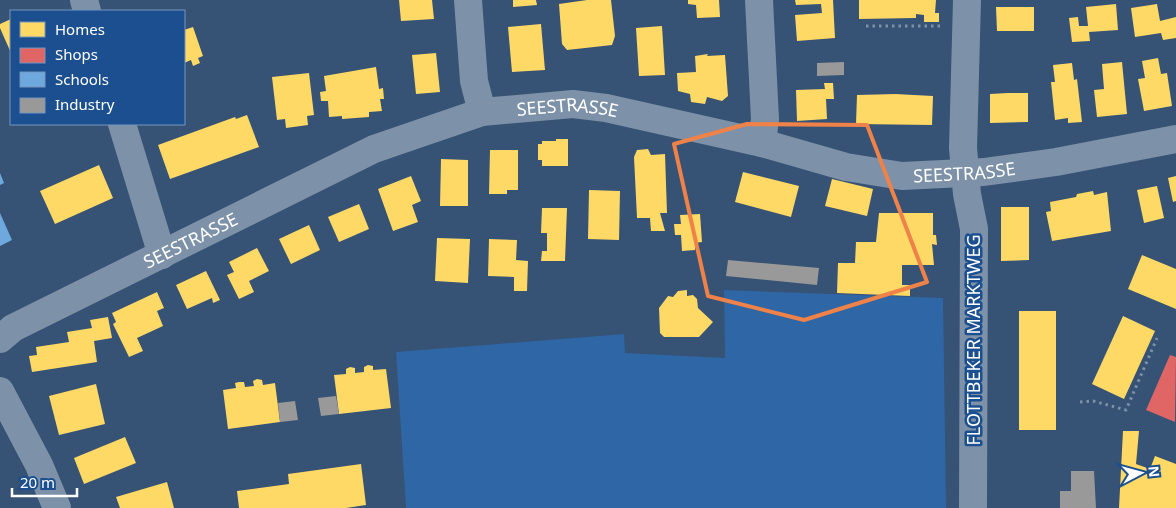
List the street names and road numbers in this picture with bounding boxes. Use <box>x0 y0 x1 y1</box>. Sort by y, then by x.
street label: SEESTRASSE <box>516 92 621 122</box>
street label: SEESTRASSE <box>913 156 1017 187</box>
street label: SEESTRASSE <box>139 207 242 274</box>
street label: FLOTTBEKER MARKTWEG <box>961 234 985 446</box>

